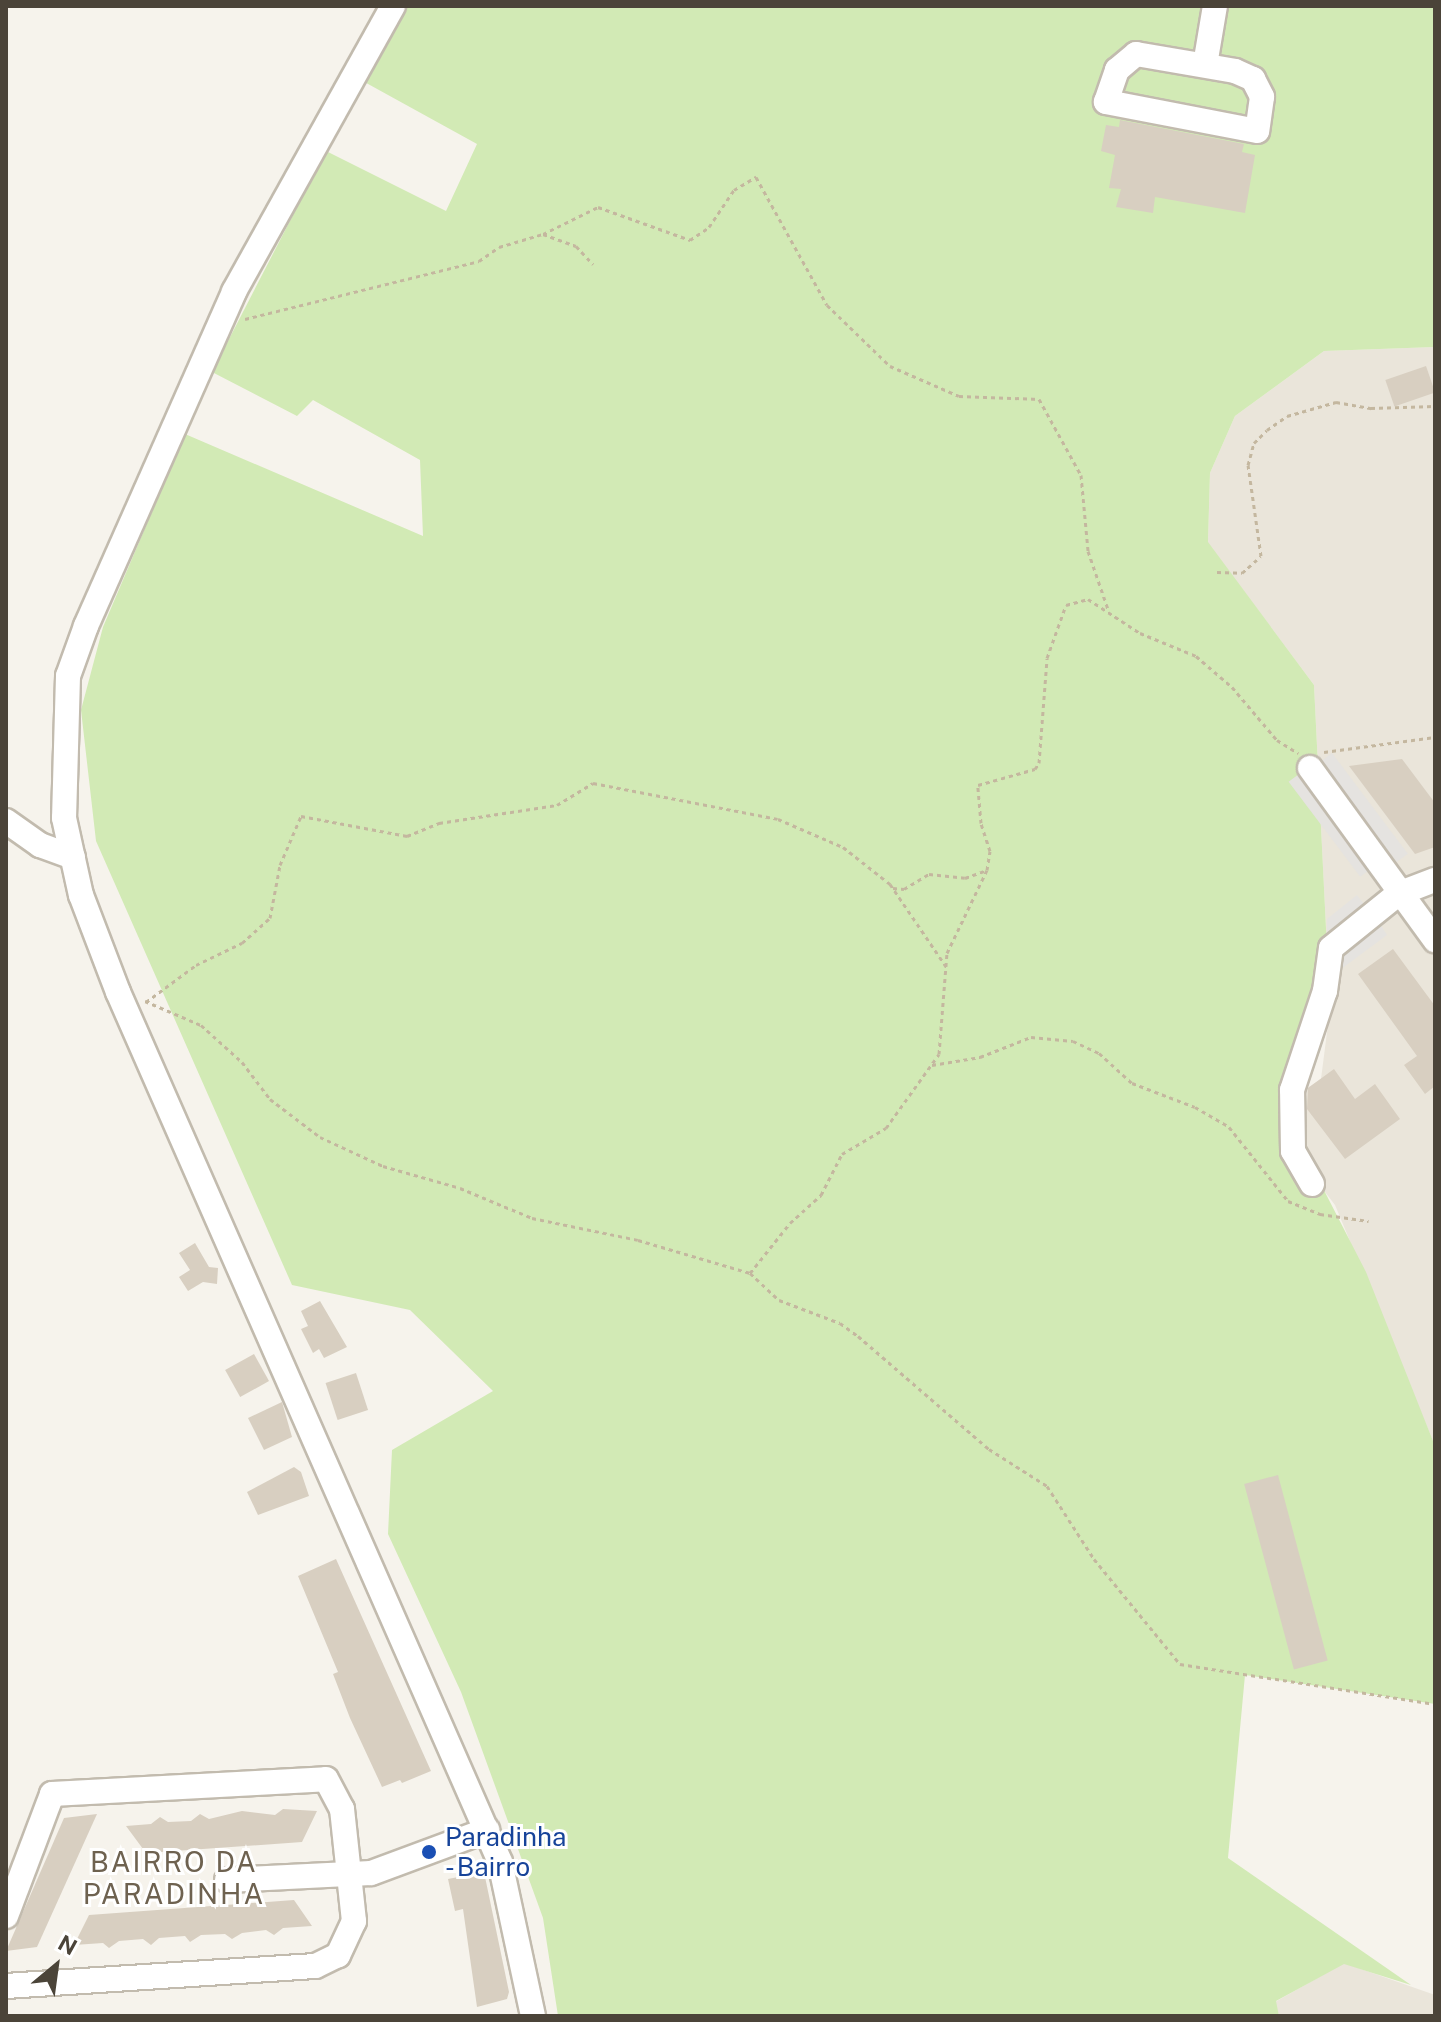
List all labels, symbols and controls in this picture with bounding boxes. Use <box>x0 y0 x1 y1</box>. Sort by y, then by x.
place label: Paradinha - Bairro <box>445 1821 566 1882</box>
marker: Paradinha - Bairro <box>420 1843 438 1861</box>
district label: BAIRRO DA PARADINHA <box>83 1845 265 1911</box>
north arrow <box>16 1926 96 2006</box>
text: N <box>54 1929 81 1961</box>

